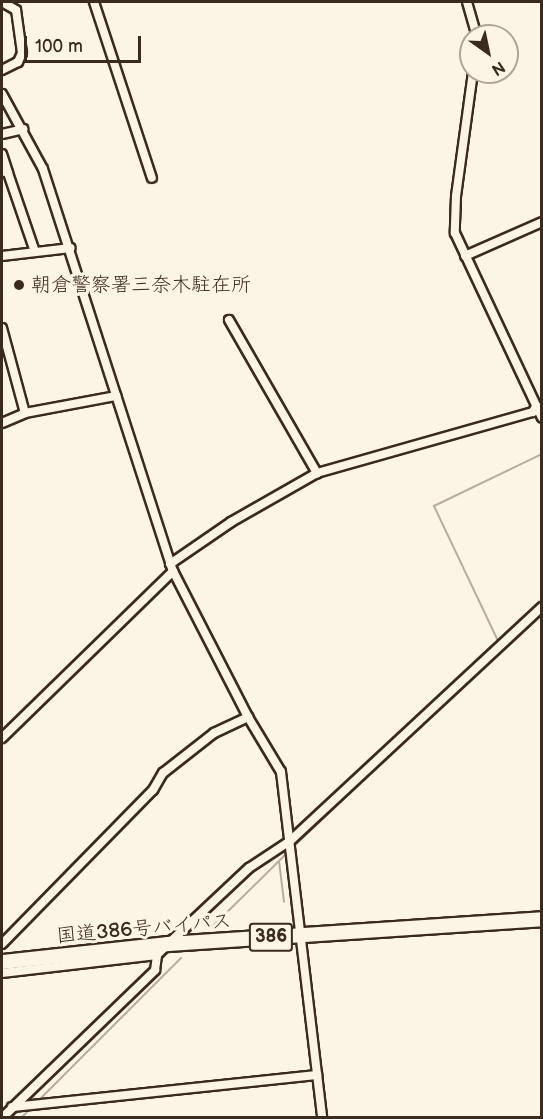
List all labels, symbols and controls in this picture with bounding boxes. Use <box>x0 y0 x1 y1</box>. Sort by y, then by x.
scale bar <box>27 24 144 62</box>
north arrow <box>459 24 519 84</box>
text: 100 m <box>35 36 83 57</box>
text: N <box>488 57 508 79</box>
place label: 朝倉警察署三奈木駐在所 <box>31 273 251 297</box>
marker: 朝倉警察署三奈木駐在所 <box>12 278 26 292</box>
street label: 国道386号バイパス <box>55 909 233 949</box>
road number: 386 <box>248 922 294 952</box>

